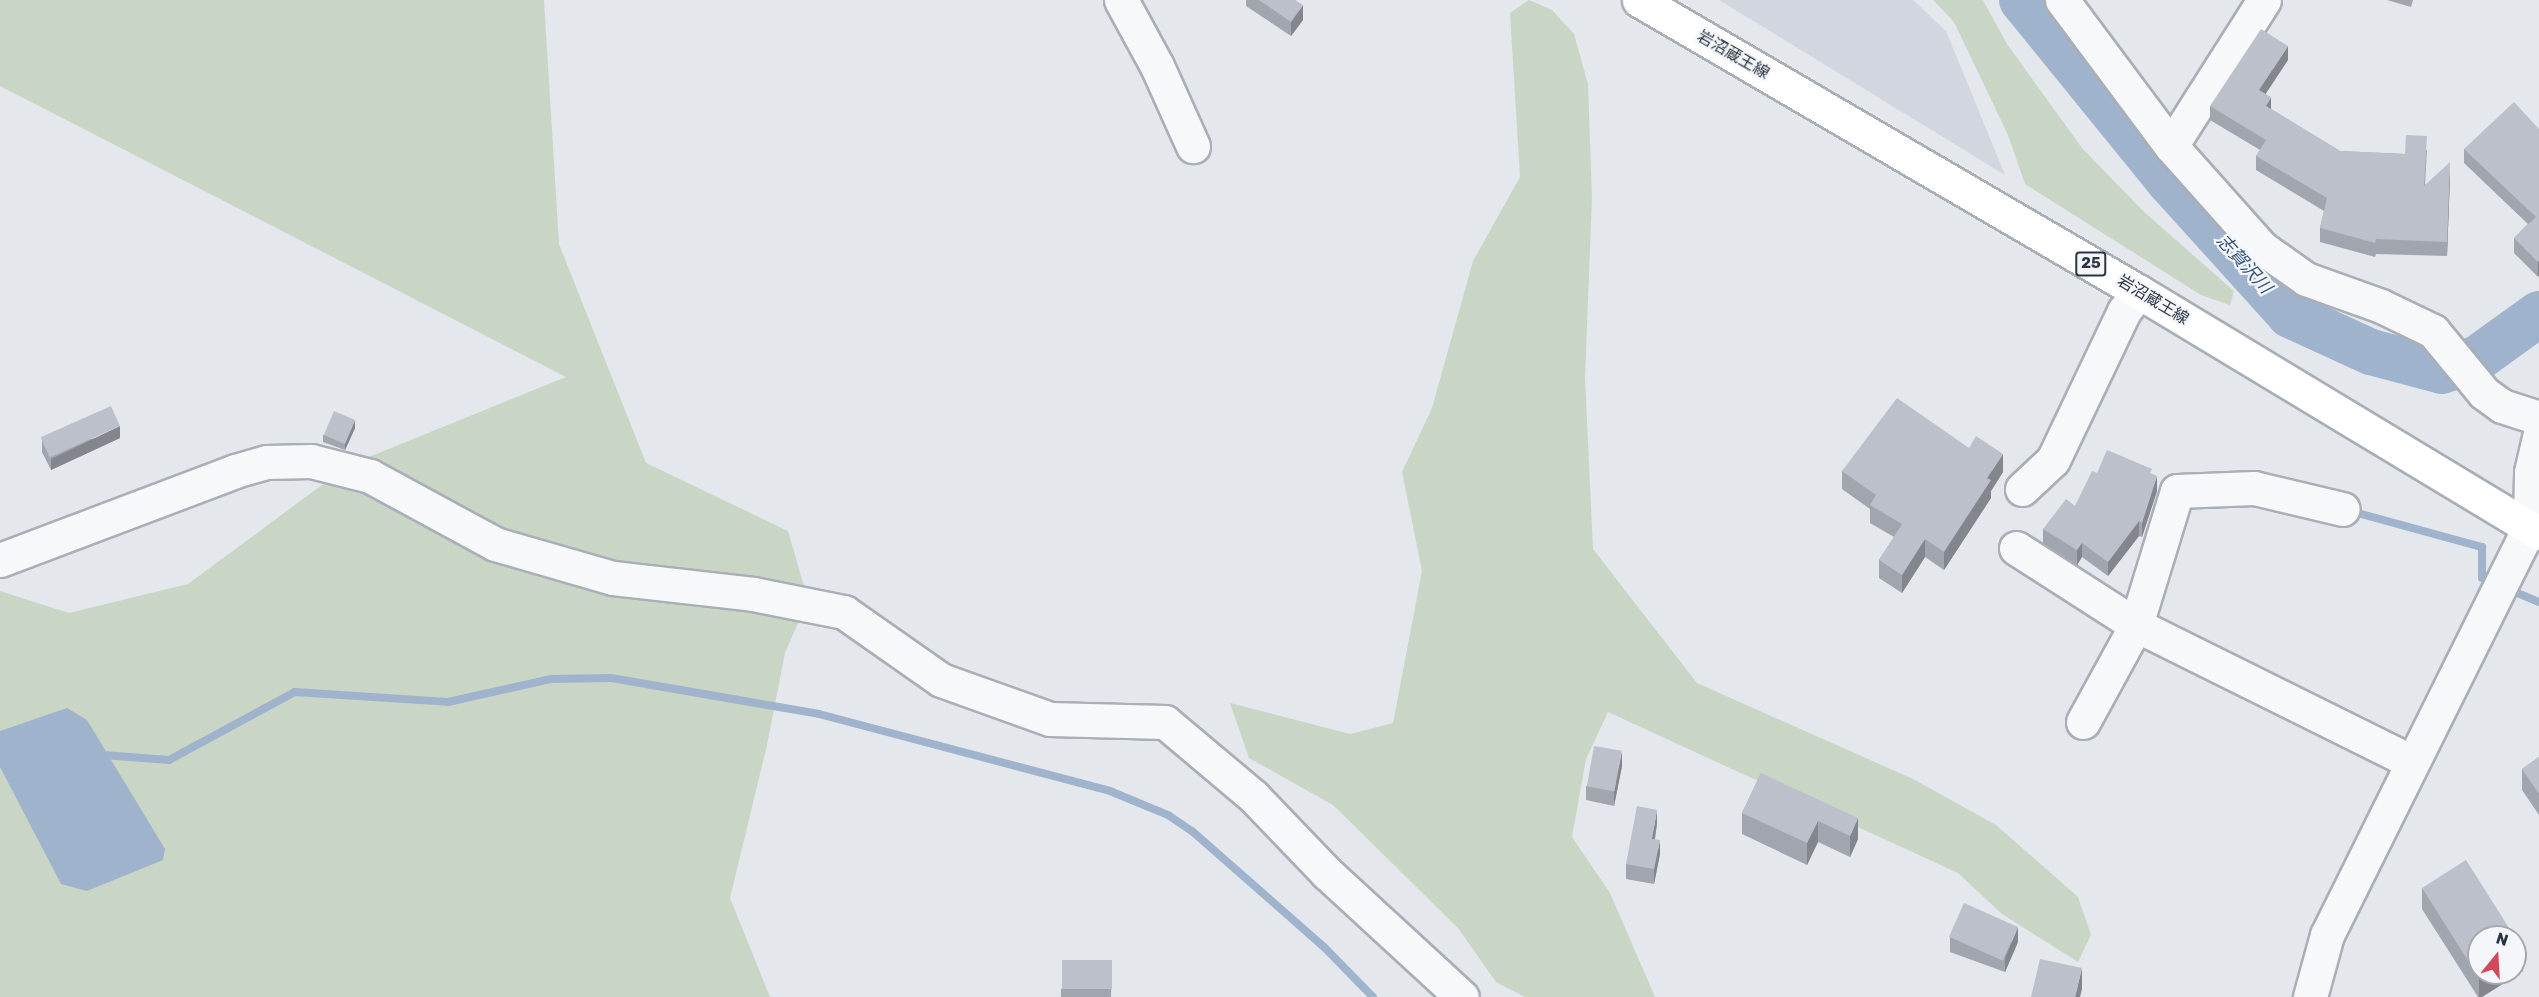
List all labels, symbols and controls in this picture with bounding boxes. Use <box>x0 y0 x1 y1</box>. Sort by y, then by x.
street label: 岩沼蔵王線 <box>1694 27 1772 83</box>
water label: 志賀沢川 <box>2212 230 2276 298</box>
road number: 25 <box>2074 252 2108 276</box>
street label: 岩沼蔵王線 <box>2114 271 2192 329</box>
north arrow <box>2467 925 2527 985</box>
text: N <box>2494 928 2511 950</box>

